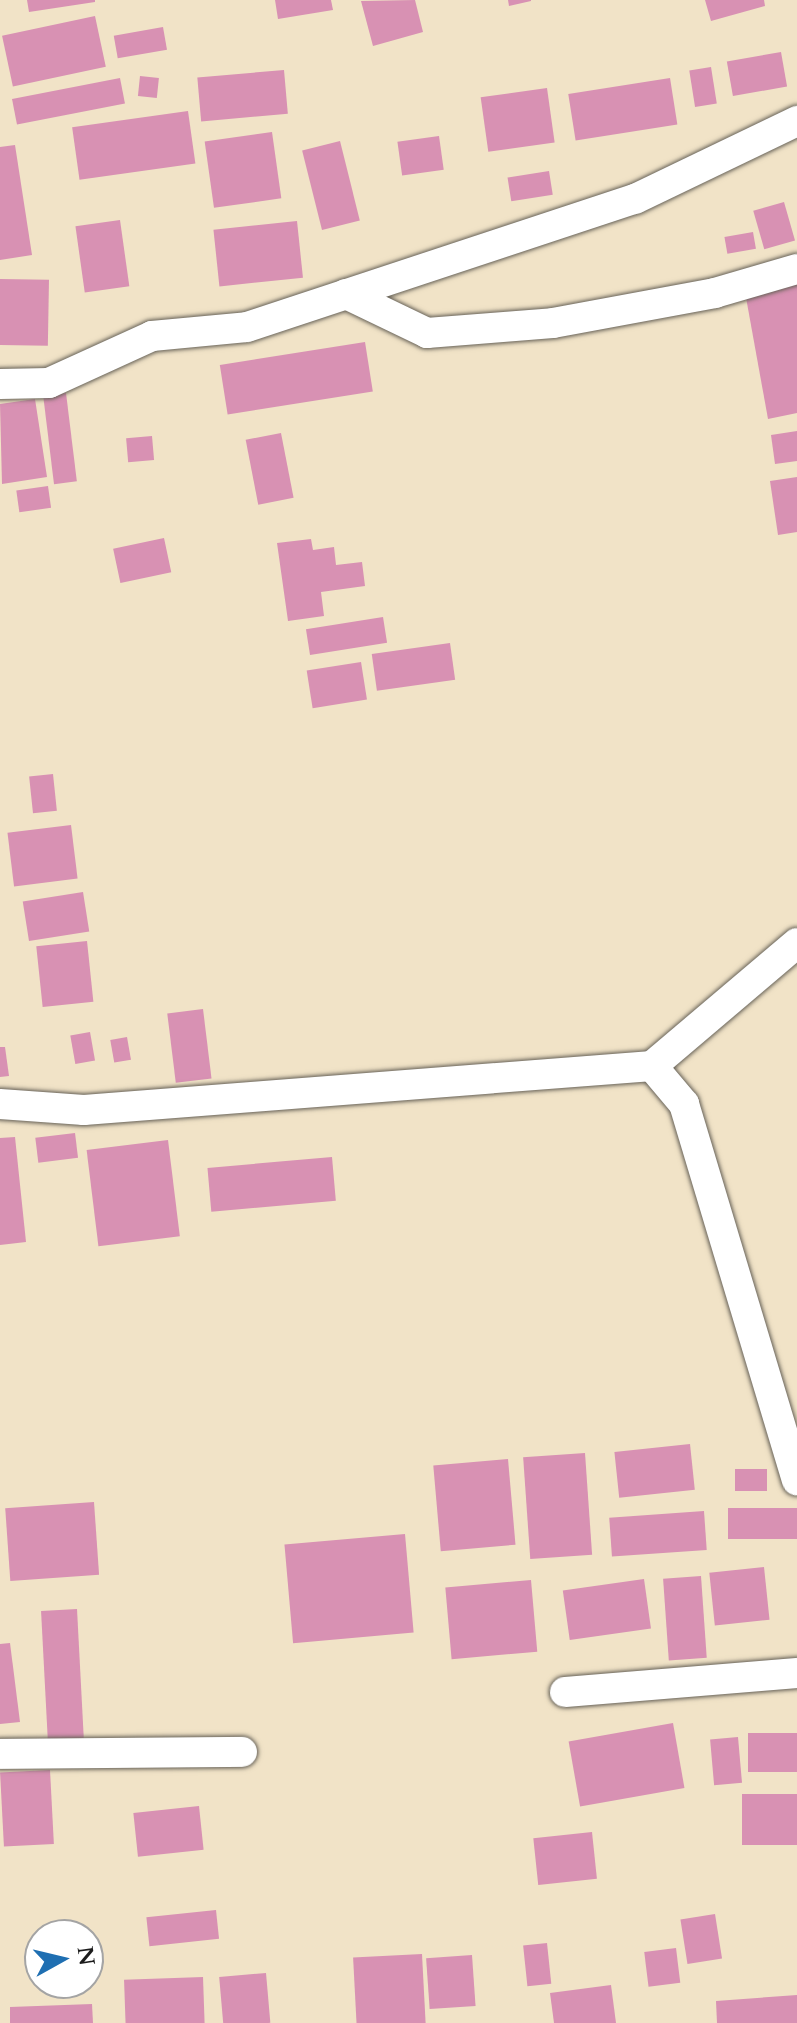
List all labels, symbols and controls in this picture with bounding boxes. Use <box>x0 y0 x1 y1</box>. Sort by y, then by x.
north arrow <box>24 1919 104 1999</box>
text: N <box>70 1944 102 1967</box>

